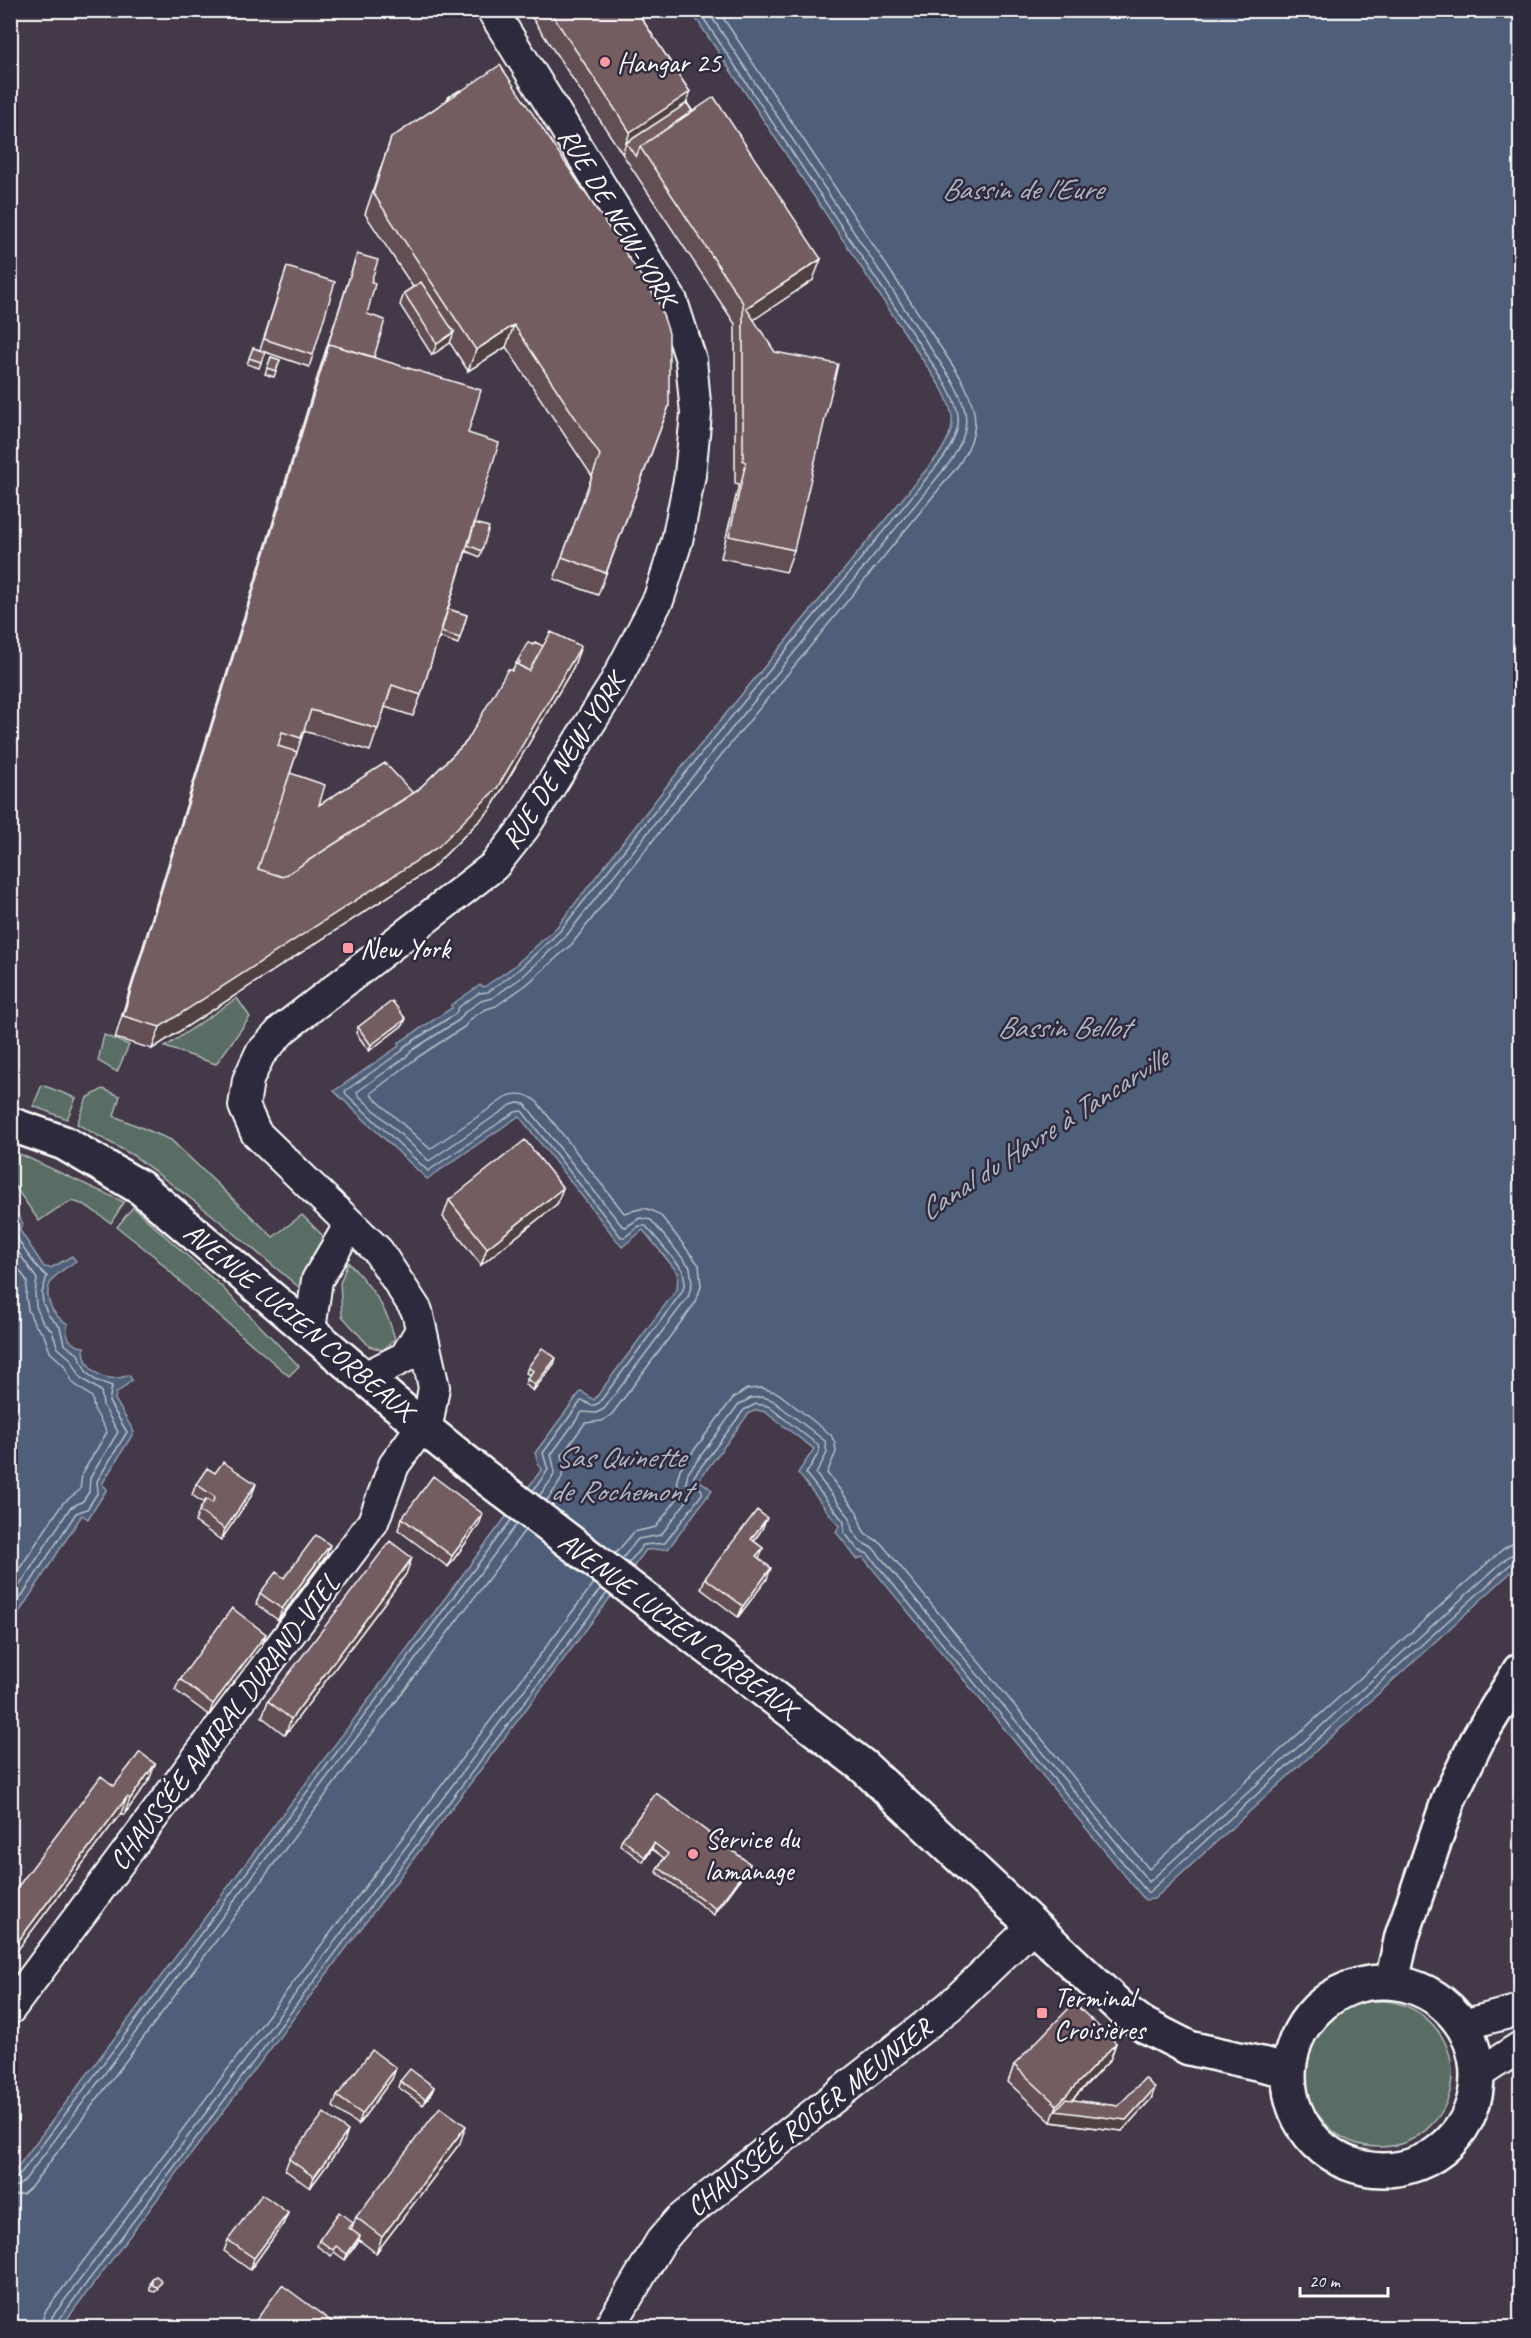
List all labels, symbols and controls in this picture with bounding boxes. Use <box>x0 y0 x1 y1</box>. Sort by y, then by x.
place label: Hangar 25 <box>617 45 722 80</box>
marker: Hangar 25 <box>598 55 612 69</box>
street label: RUE DE NEW-YORK <box>551 121 687 316</box>
water label: Bassin de l'Eure <box>942 170 1106 208</box>
street label: RUE DE NEW-YORK <box>493 663 635 855</box>
place label: New York <box>360 931 452 966</box>
marker: New York <box>341 941 355 955</box>
water label: Bassin Bellot <box>997 1008 1136 1046</box>
water label: Canal du Havre à Tancarville <box>911 1037 1178 1229</box>
street label: AVENUE LUCIEN CORBEAUX <box>177 1214 425 1430</box>
water label: Sas Quinette de Rochemont <box>550 1438 697 1510</box>
street label: AVENUE LUCIEN CORBEAUX <box>552 1524 808 1729</box>
street label: CHAUSSÉE AMIRAL DURAND-VIEL <box>101 1567 347 1877</box>
place label: Service du lamanage <box>705 1821 801 1888</box>
marker: Service du lamanage <box>686 1847 700 1861</box>
place label: Terminal Croisières <box>1054 1980 1147 2047</box>
marker: Terminal Croisières <box>1035 2006 1049 2020</box>
street label: CHAUSSÉE ROGER MEUNIER <box>679 2009 941 2224</box>
scale bar <box>1300 2260 1388 2298</box>
text: 20 m <box>1309 2270 1342 2292</box>

